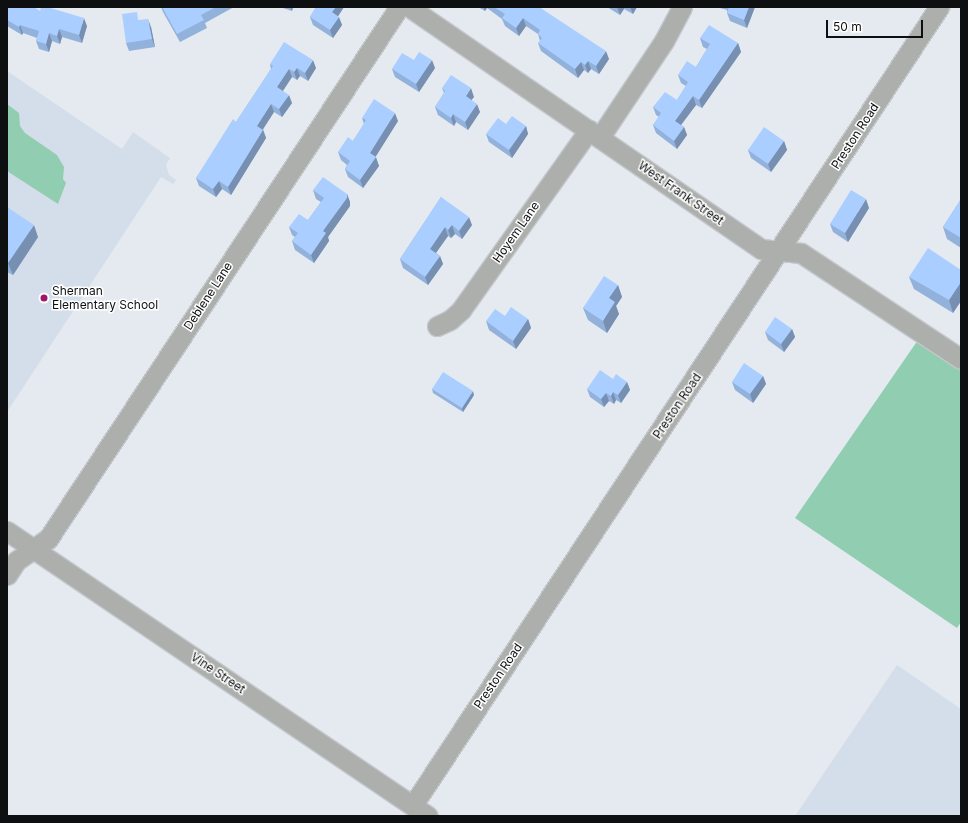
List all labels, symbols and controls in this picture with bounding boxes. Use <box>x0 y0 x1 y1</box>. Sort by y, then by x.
scale bar <box>828 12 925 38</box>
text: 50 m <box>833 19 862 34</box>
street label: Preston Road <box>828 100 882 172</box>
street label: West Frank Street <box>636 158 726 228</box>
street label: Hoyem Lane <box>490 199 542 265</box>
street label: Deblene Lane <box>181 259 235 333</box>
place label: Sherman Elementary School <box>52 284 158 312</box>
marker: Sherman Elementary School <box>39 293 49 303</box>
street label: Preston Road <box>650 371 704 441</box>
street label: Preston Road <box>471 641 525 711</box>
street label: Vine Street <box>188 650 248 696</box>

